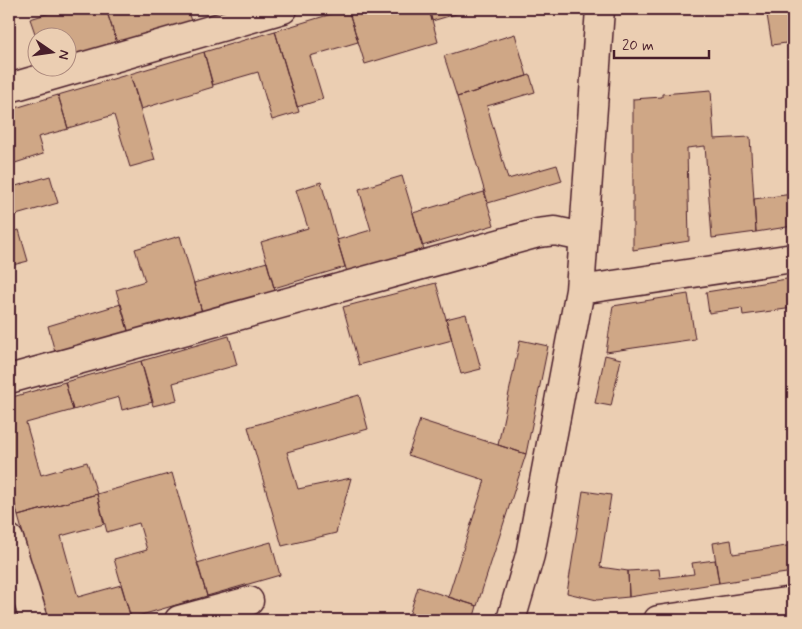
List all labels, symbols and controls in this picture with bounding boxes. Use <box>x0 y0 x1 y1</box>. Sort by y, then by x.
north arrow <box>28 28 78 78</box>
scale bar <box>614 28 710 60</box>
text: 20 m <box>622 36 654 56</box>
text: N <box>54 48 74 61</box>

